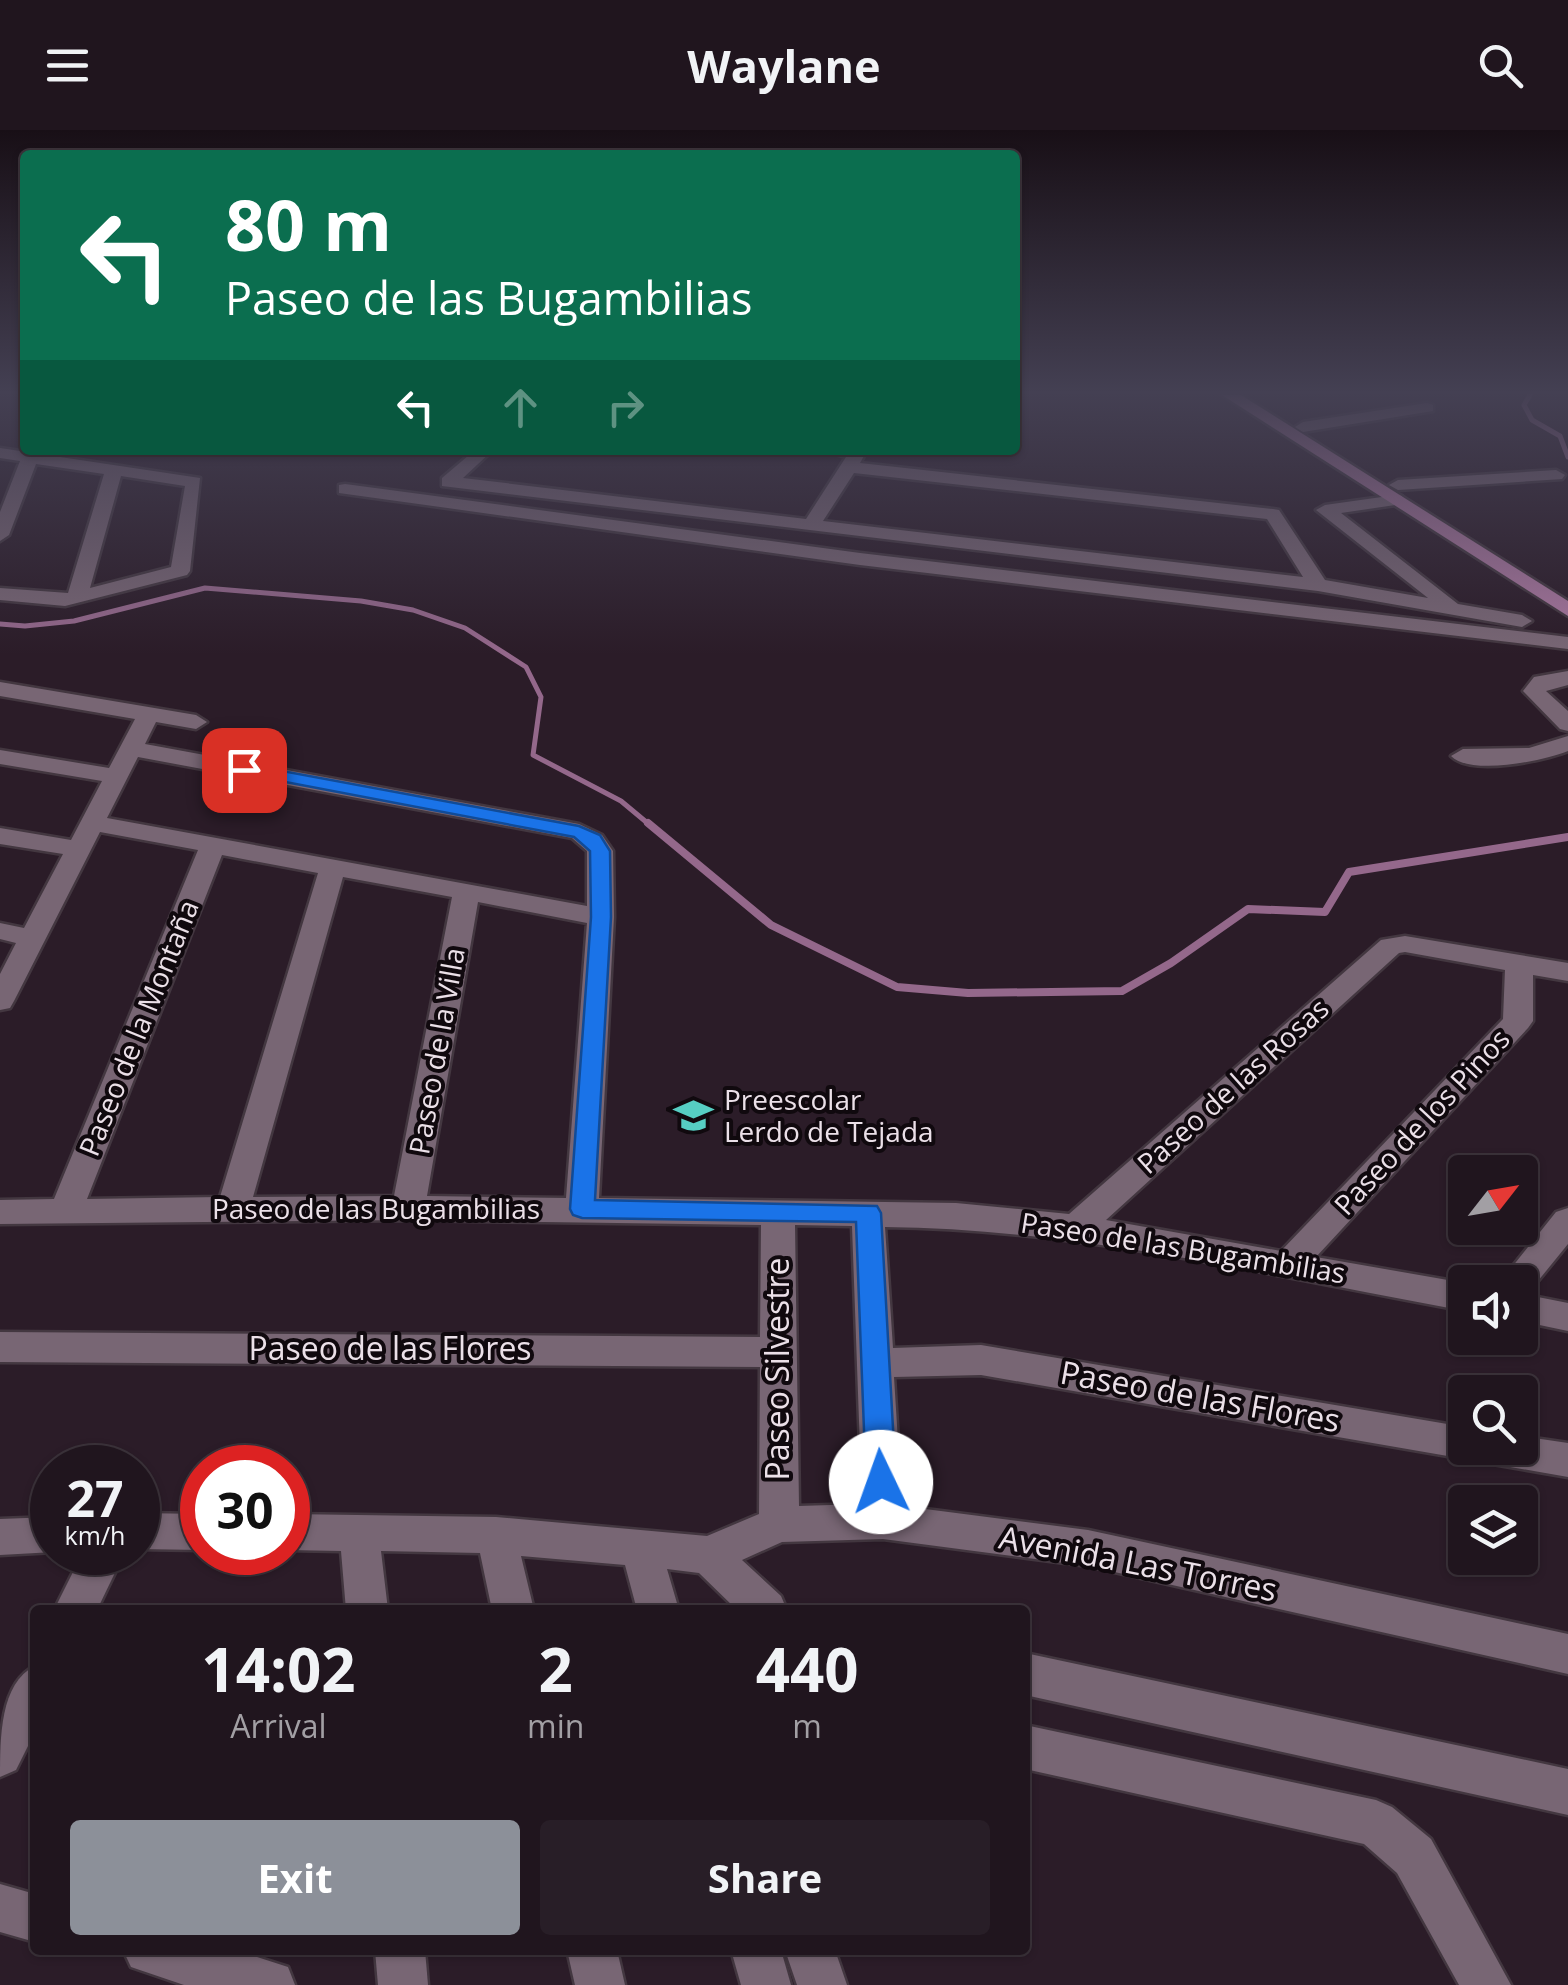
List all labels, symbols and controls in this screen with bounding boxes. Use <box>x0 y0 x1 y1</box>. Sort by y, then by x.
text: Waylane <box>687 35 881 96</box>
icon: menu <box>40 38 95 93</box>
icon: search <box>1473 38 1528 93</box>
text: 80 m <box>225 176 392 272</box>
icon: left <box>60 190 190 320</box>
text: Paseo de las Bugambilias <box>225 267 752 328</box>
icon: left <box>388 380 443 435</box>
icon: ahead <box>493 380 548 435</box>
icon: right <box>598 380 653 435</box>
pin <box>202 728 287 813</box>
icon: arrive <box>217 743 272 798</box>
street label: Paseo de la Montaña <box>69 894 207 1161</box>
street label: Paseo de la Villa <box>399 945 473 1157</box>
street label: Paseo de las Rosas <box>1128 989 1336 1181</box>
street label: Paseo de los Pinos <box>1325 1020 1518 1223</box>
place label: Preescolar Lerdo de Tejada <box>724 1080 934 1150</box>
school or university icon: Preescolar Lerdo de Tejada <box>673 1095 715 1137</box>
north arrow <box>1448 1155 1538 1245</box>
map controls <box>1448 1155 1538 1575</box>
street label: Paseo de las Bugambilias <box>212 1189 540 1227</box>
street label: Paseo de las Bugambilias <box>1018 1203 1348 1291</box>
street label: Paseo Silvestre <box>755 1257 798 1481</box>
button: sound <box>1448 1265 1538 1355</box>
street label: Paseo de las Flores <box>248 1326 532 1369</box>
street label: Paseo de las Flores <box>1057 1350 1343 1441</box>
button: search <box>1448 1375 1538 1465</box>
position arrow <box>829 1430 933 1534</box>
speed limit sign: 30 <box>180 1445 310 1575</box>
text: 27 <box>66 1464 124 1532</box>
button: layers <box>1448 1485 1538 1575</box>
street label: Avenida Las Torres <box>996 1515 1281 1611</box>
text: km/h <box>65 1518 125 1552</box>
text: 14:02 <box>201 1628 356 1710</box>
text: 2 <box>539 1628 573 1710</box>
text: 440 <box>756 1628 859 1710</box>
text: Arrival <box>230 1704 327 1747</box>
text: min <box>527 1704 584 1747</box>
text: m <box>792 1704 822 1747</box>
button: Exit <box>70 1820 520 1935</box>
button: Share <box>540 1820 990 1935</box>

